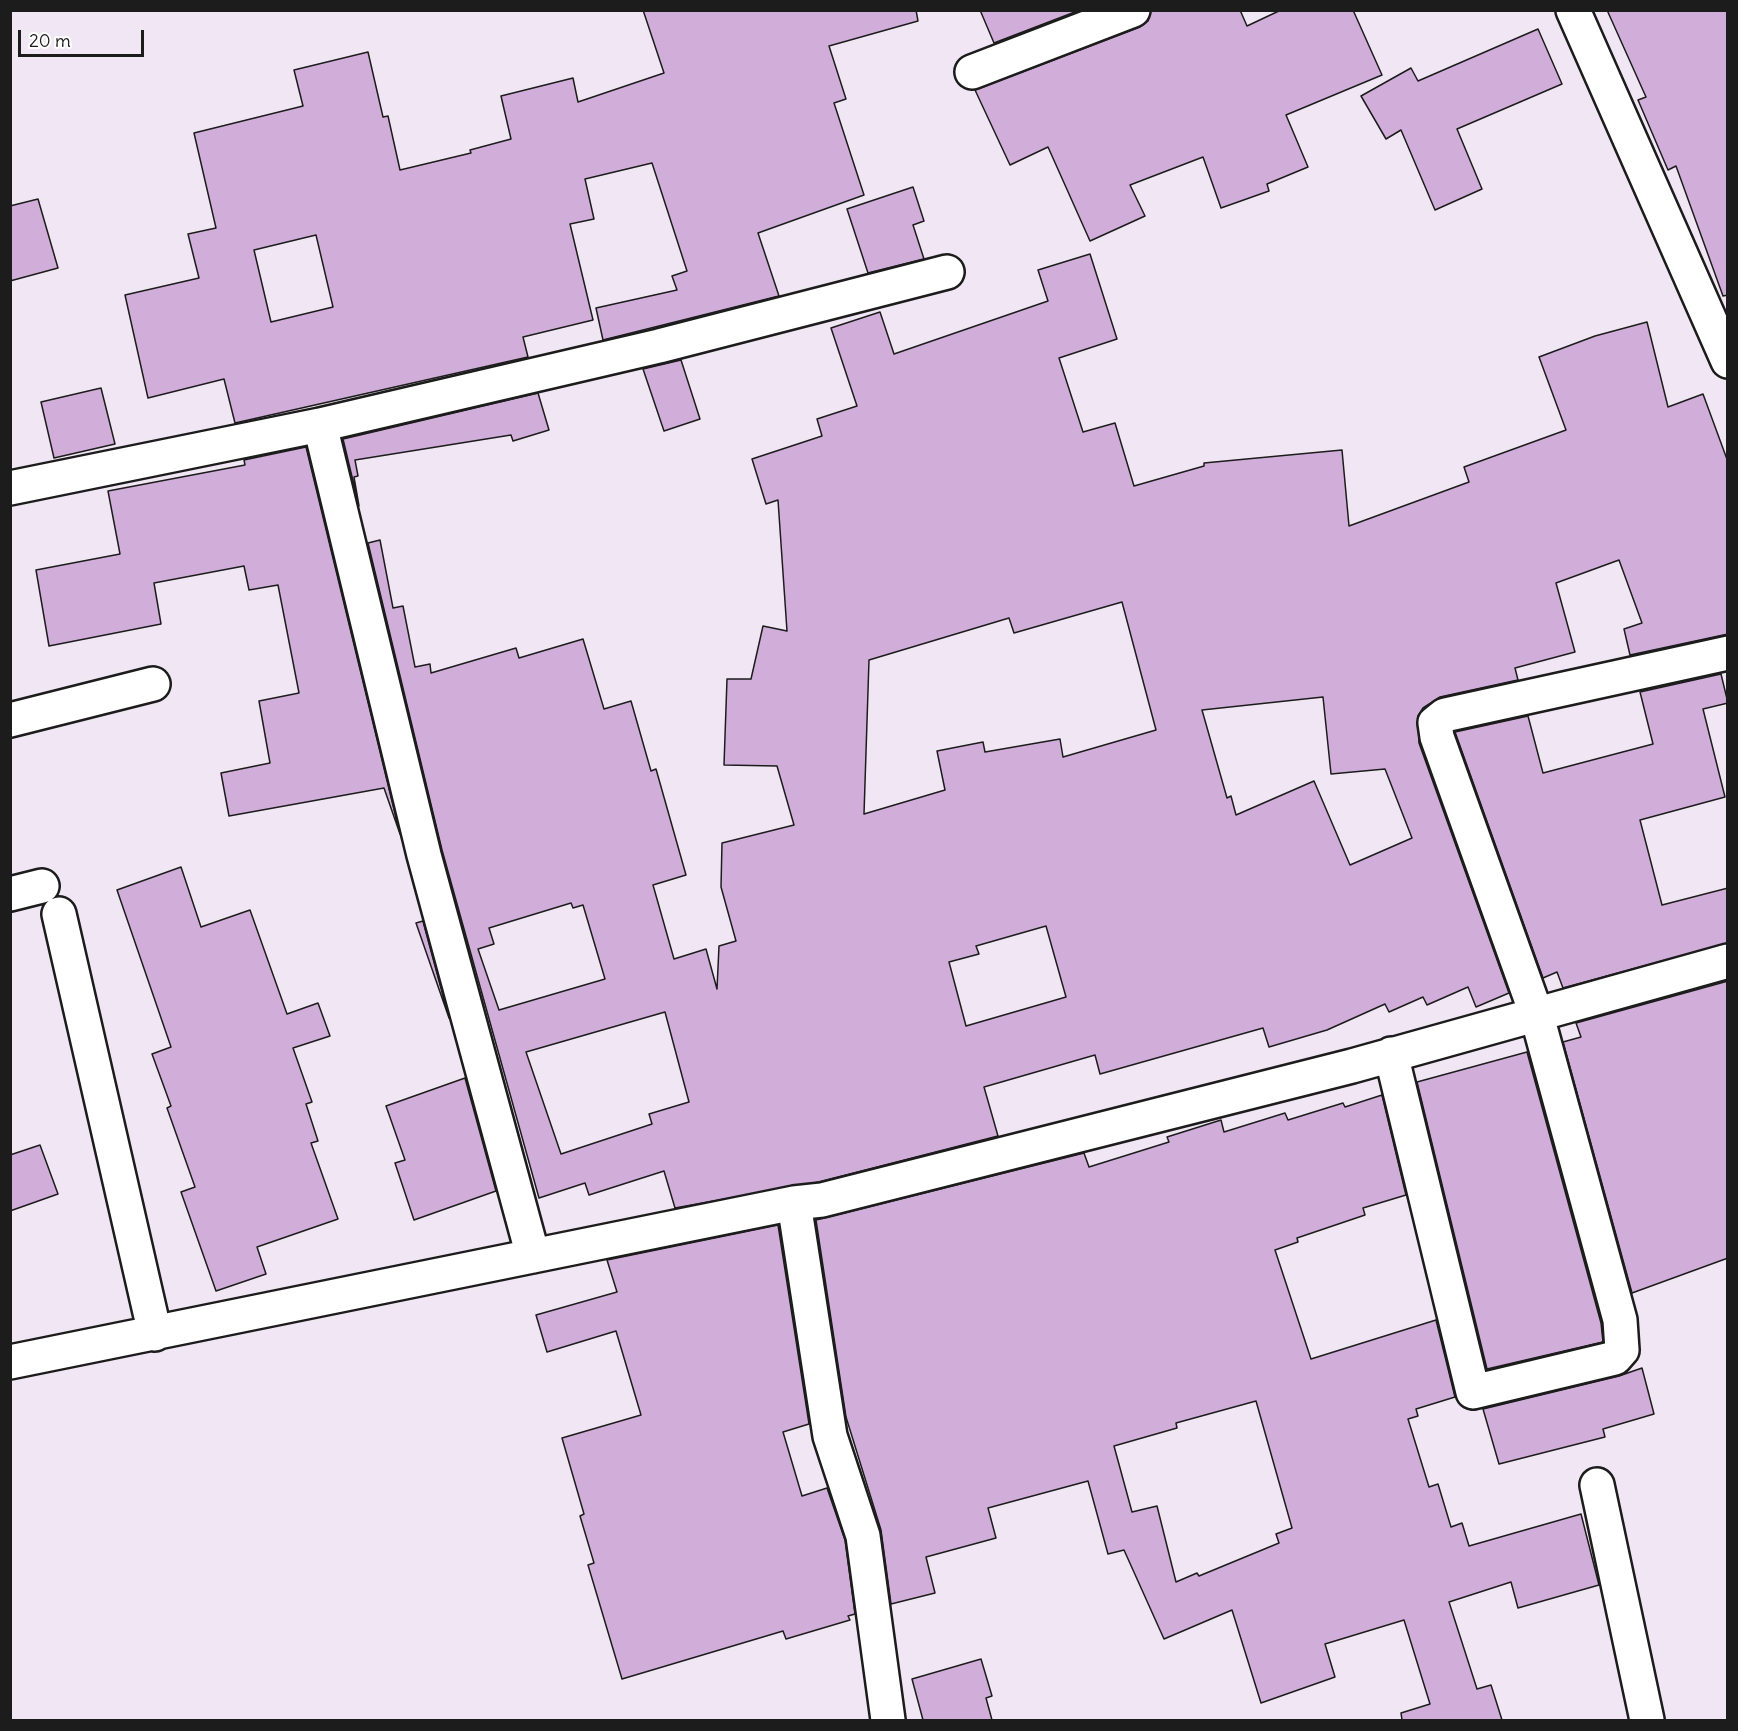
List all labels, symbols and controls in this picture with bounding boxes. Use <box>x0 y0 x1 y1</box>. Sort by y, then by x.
scale bar <box>21 18 147 56</box>
text: 20 m <box>29 29 71 52</box>

